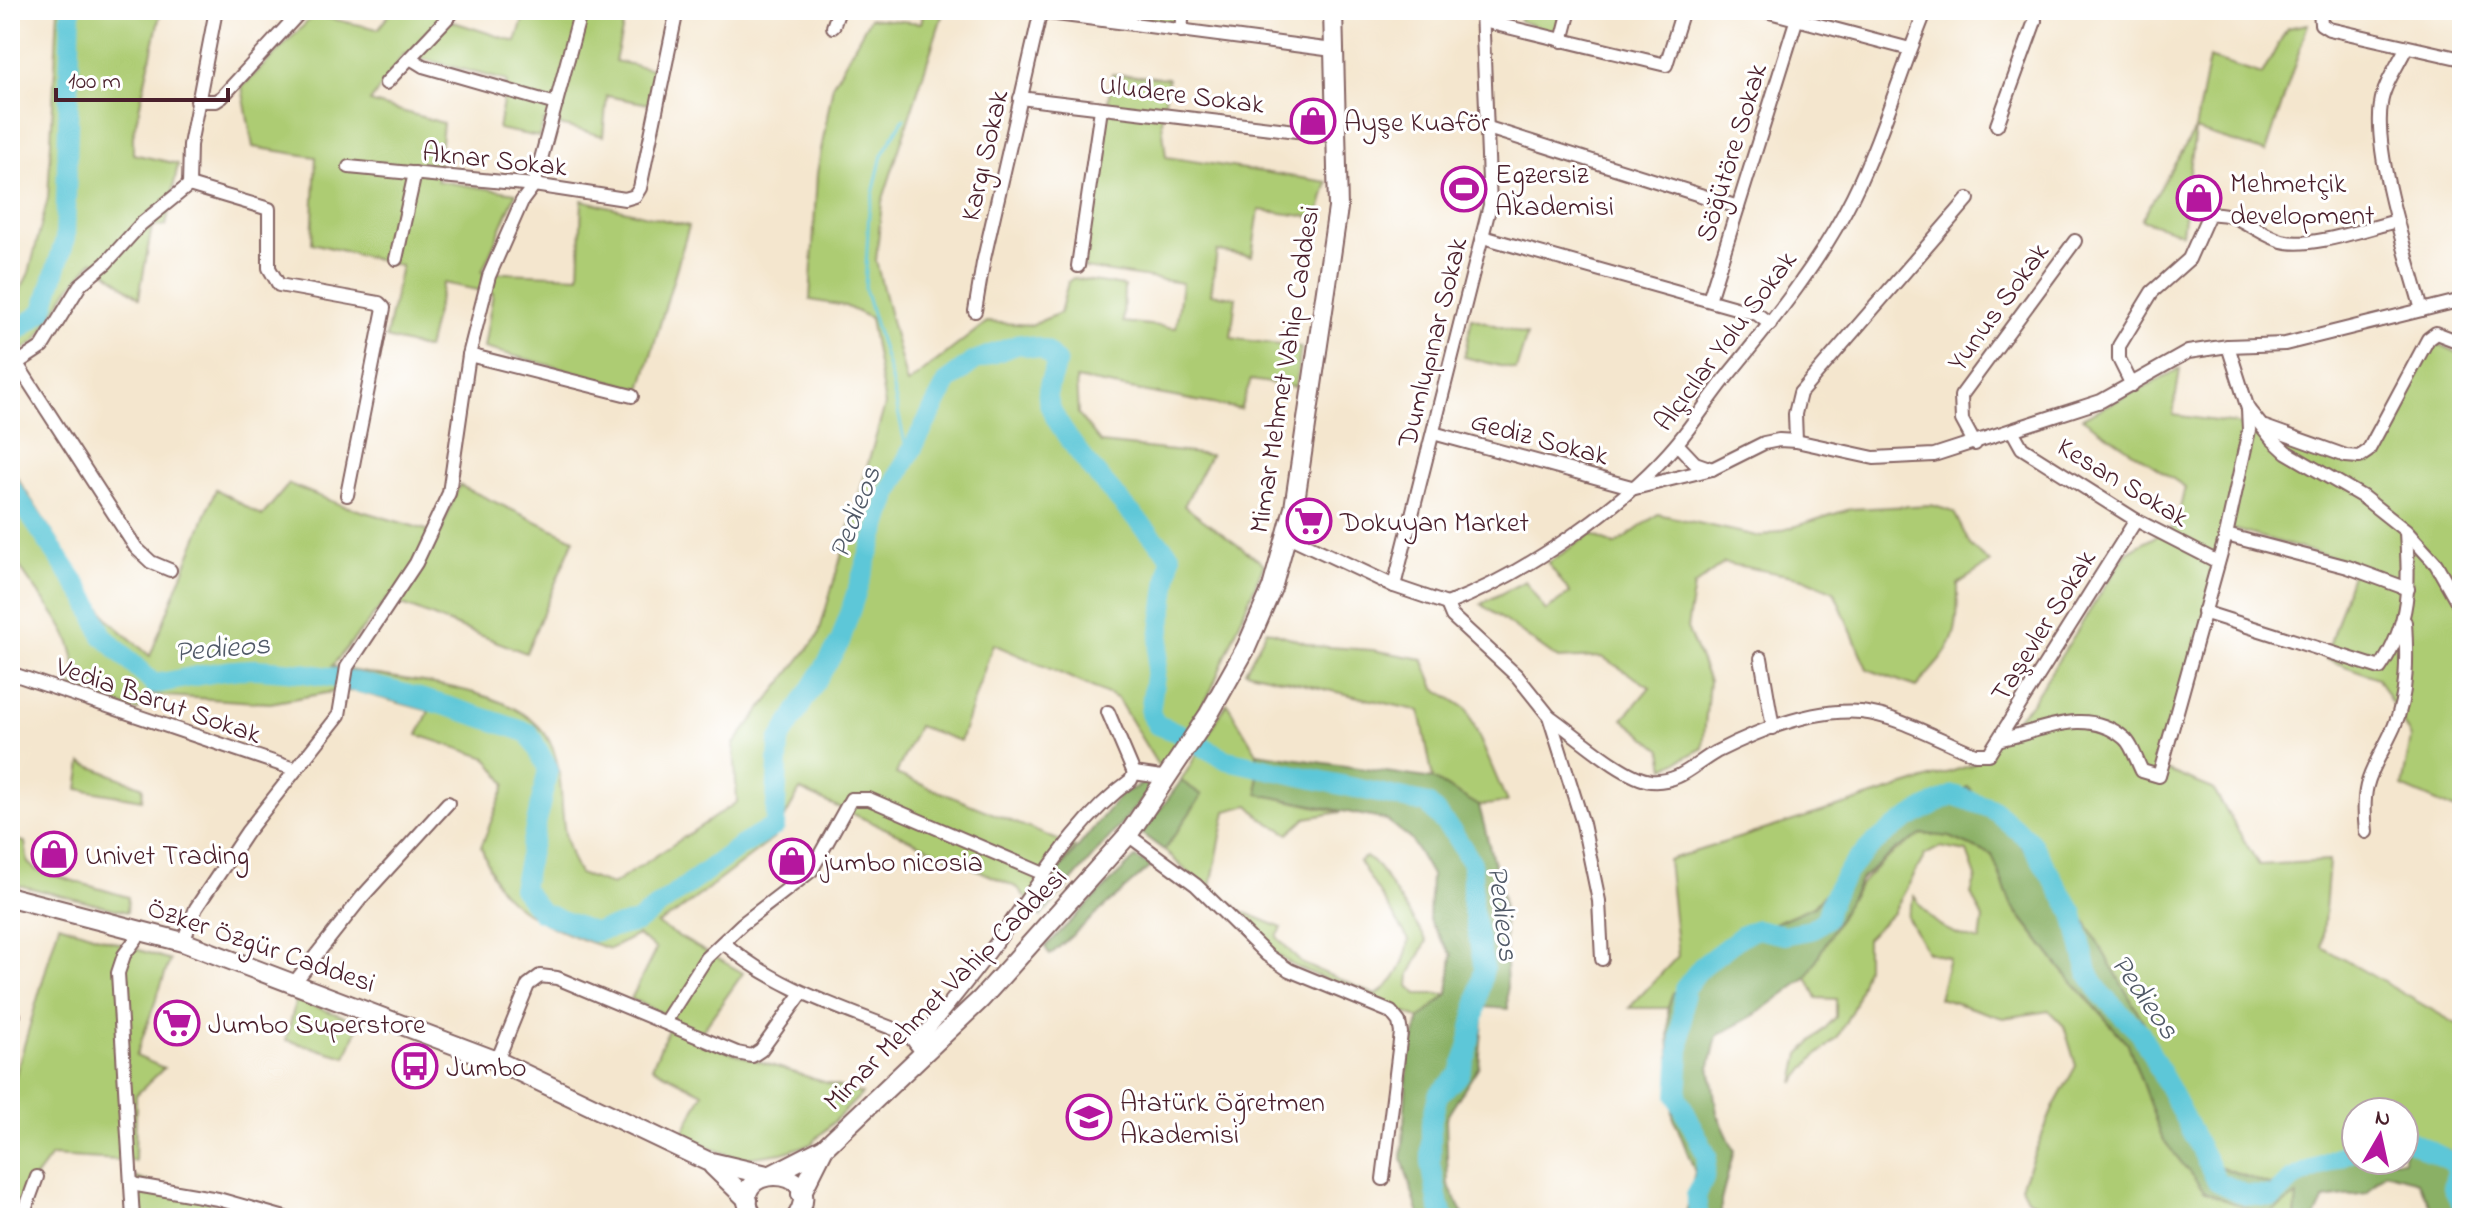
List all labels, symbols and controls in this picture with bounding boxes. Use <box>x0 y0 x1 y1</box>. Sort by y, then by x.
scale bar <box>56 52 228 102</box>
street label: Söğütöre Sokak <box>1687 58 1780 247</box>
text: 100 m <box>68 65 121 100</box>
street label: Uludere Sokak <box>1097 66 1267 127</box>
street label: Kargı Sokak <box>951 85 1022 225</box>
shop icon: Ayşe Kuaför <box>1289 97 1337 145</box>
place label: Ayşe Kuaför <box>1344 104 1490 145</box>
street label: Aknar Sokak <box>420 133 570 190</box>
place label: Egzersiz Akademisi <box>1495 156 1614 229</box>
sports icon: Egzersiz Akademisi <box>1440 165 1488 213</box>
place label: Mehmetçik development <box>2230 165 2374 238</box>
shop icon: Mehmetçik development <box>2175 174 2223 222</box>
street label: Mimar Mehmet Vahip Caddesi <box>1240 203 1333 536</box>
street label: Dumlupınar Sokak <box>1388 233 1480 453</box>
street label: Yunus Sokak <box>1939 234 2061 381</box>
street label: Alçıcılar Yolu Sokak <box>1645 242 1809 441</box>
street label: Gediz Sokak <box>1466 402 1613 479</box>
street label: Kesan Sokak <box>2048 428 2197 540</box>
water label: Pedieos <box>819 460 895 566</box>
supermarket icon: Dokuyan Market <box>1285 497 1333 545</box>
place label: Dokuyan Market <box>1339 504 1529 545</box>
street label: Taşevler Sokak <box>1982 542 2109 711</box>
water label: Pedieos <box>173 624 273 676</box>
street label: Vedia Barut Sokak <box>49 648 267 757</box>
shop icon: Univet Trading <box>30 830 78 878</box>
place label: Univet Trading <box>85 837 249 878</box>
shop icon: jumbo nicosia <box>768 837 816 885</box>
place label: jumbo nicosia <box>819 844 983 885</box>
street label: Mimar Mehmet Vahip Caddesi <box>815 859 1078 1122</box>
water label: Pedieos <box>1473 863 1529 964</box>
street label: Özker Özgür Caddesi <box>141 889 380 1006</box>
water label: Pedieos <box>2098 946 2189 1050</box>
supermarket icon: Jumbo Superstore <box>153 999 201 1047</box>
place label: Jumbo Superstore <box>208 1006 426 1047</box>
bus stop icon: Jumbo <box>391 1042 439 1090</box>
place label: Jumbo <box>446 1049 527 1090</box>
place label: Atatürk Öğretmen Akademisi <box>1120 1084 1325 1157</box>
school or university icon: Atatürk Öğretmen Akademisi <box>1065 1093 1113 1141</box>
north arrow <box>2340 1096 2420 1176</box>
text: N <box>2373 1102 2393 1136</box>

